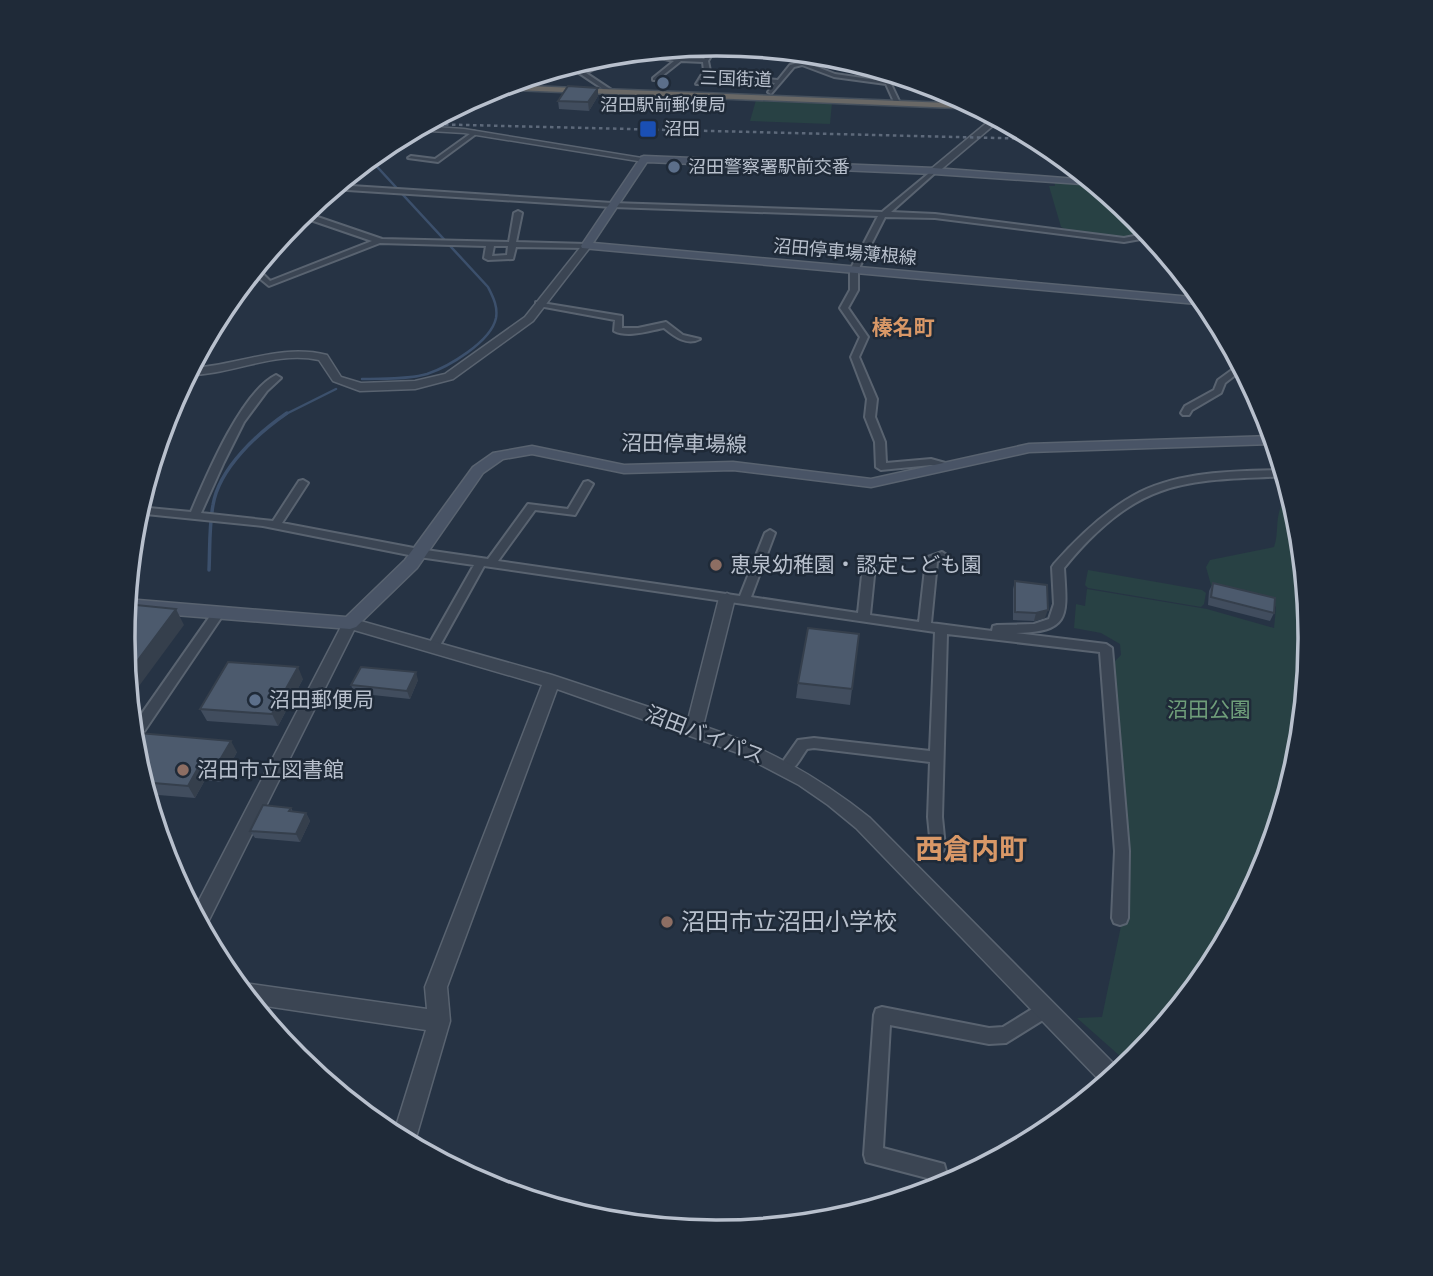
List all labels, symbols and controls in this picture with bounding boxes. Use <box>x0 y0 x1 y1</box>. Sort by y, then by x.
street label: 三国街道 <box>700 67 772 90</box>
marker: 沼田駅前郵便局 <box>655 75 671 91</box>
place label: 沼田駅前郵便局 <box>600 94 726 115</box>
place label: 沼田 <box>664 118 700 139</box>
marker: 沼田 <box>638 119 658 139</box>
place label: 沼田警察署駅前交番 <box>688 156 850 177</box>
marker: 沼田警察署駅前交番 <box>666 159 682 175</box>
street label: 沼田停車場薄根線 <box>772 235 918 268</box>
district label: 榛名町 <box>872 315 935 340</box>
street label: 沼田停車場線 <box>621 430 747 457</box>
place label: 恵泉幼稚園・認定こども園 <box>730 552 982 577</box>
marker: 恵泉幼稚園・認定こども園 <box>708 557 724 573</box>
place label: 沼田郵便局 <box>269 687 374 712</box>
marker: 沼田郵便局 <box>247 692 263 708</box>
park label: 沼田公園 <box>1167 697 1251 722</box>
street label: 沼田バイパス <box>642 700 768 769</box>
place label: 沼田市立図書館 <box>197 757 344 782</box>
marker: 沼田市立図書館 <box>175 762 191 778</box>
district label: 西倉内町 <box>915 833 1027 866</box>
place label: 沼田市立沼田小学校 <box>681 907 897 936</box>
marker: 沼田市立沼田小学校 <box>659 914 675 930</box>

